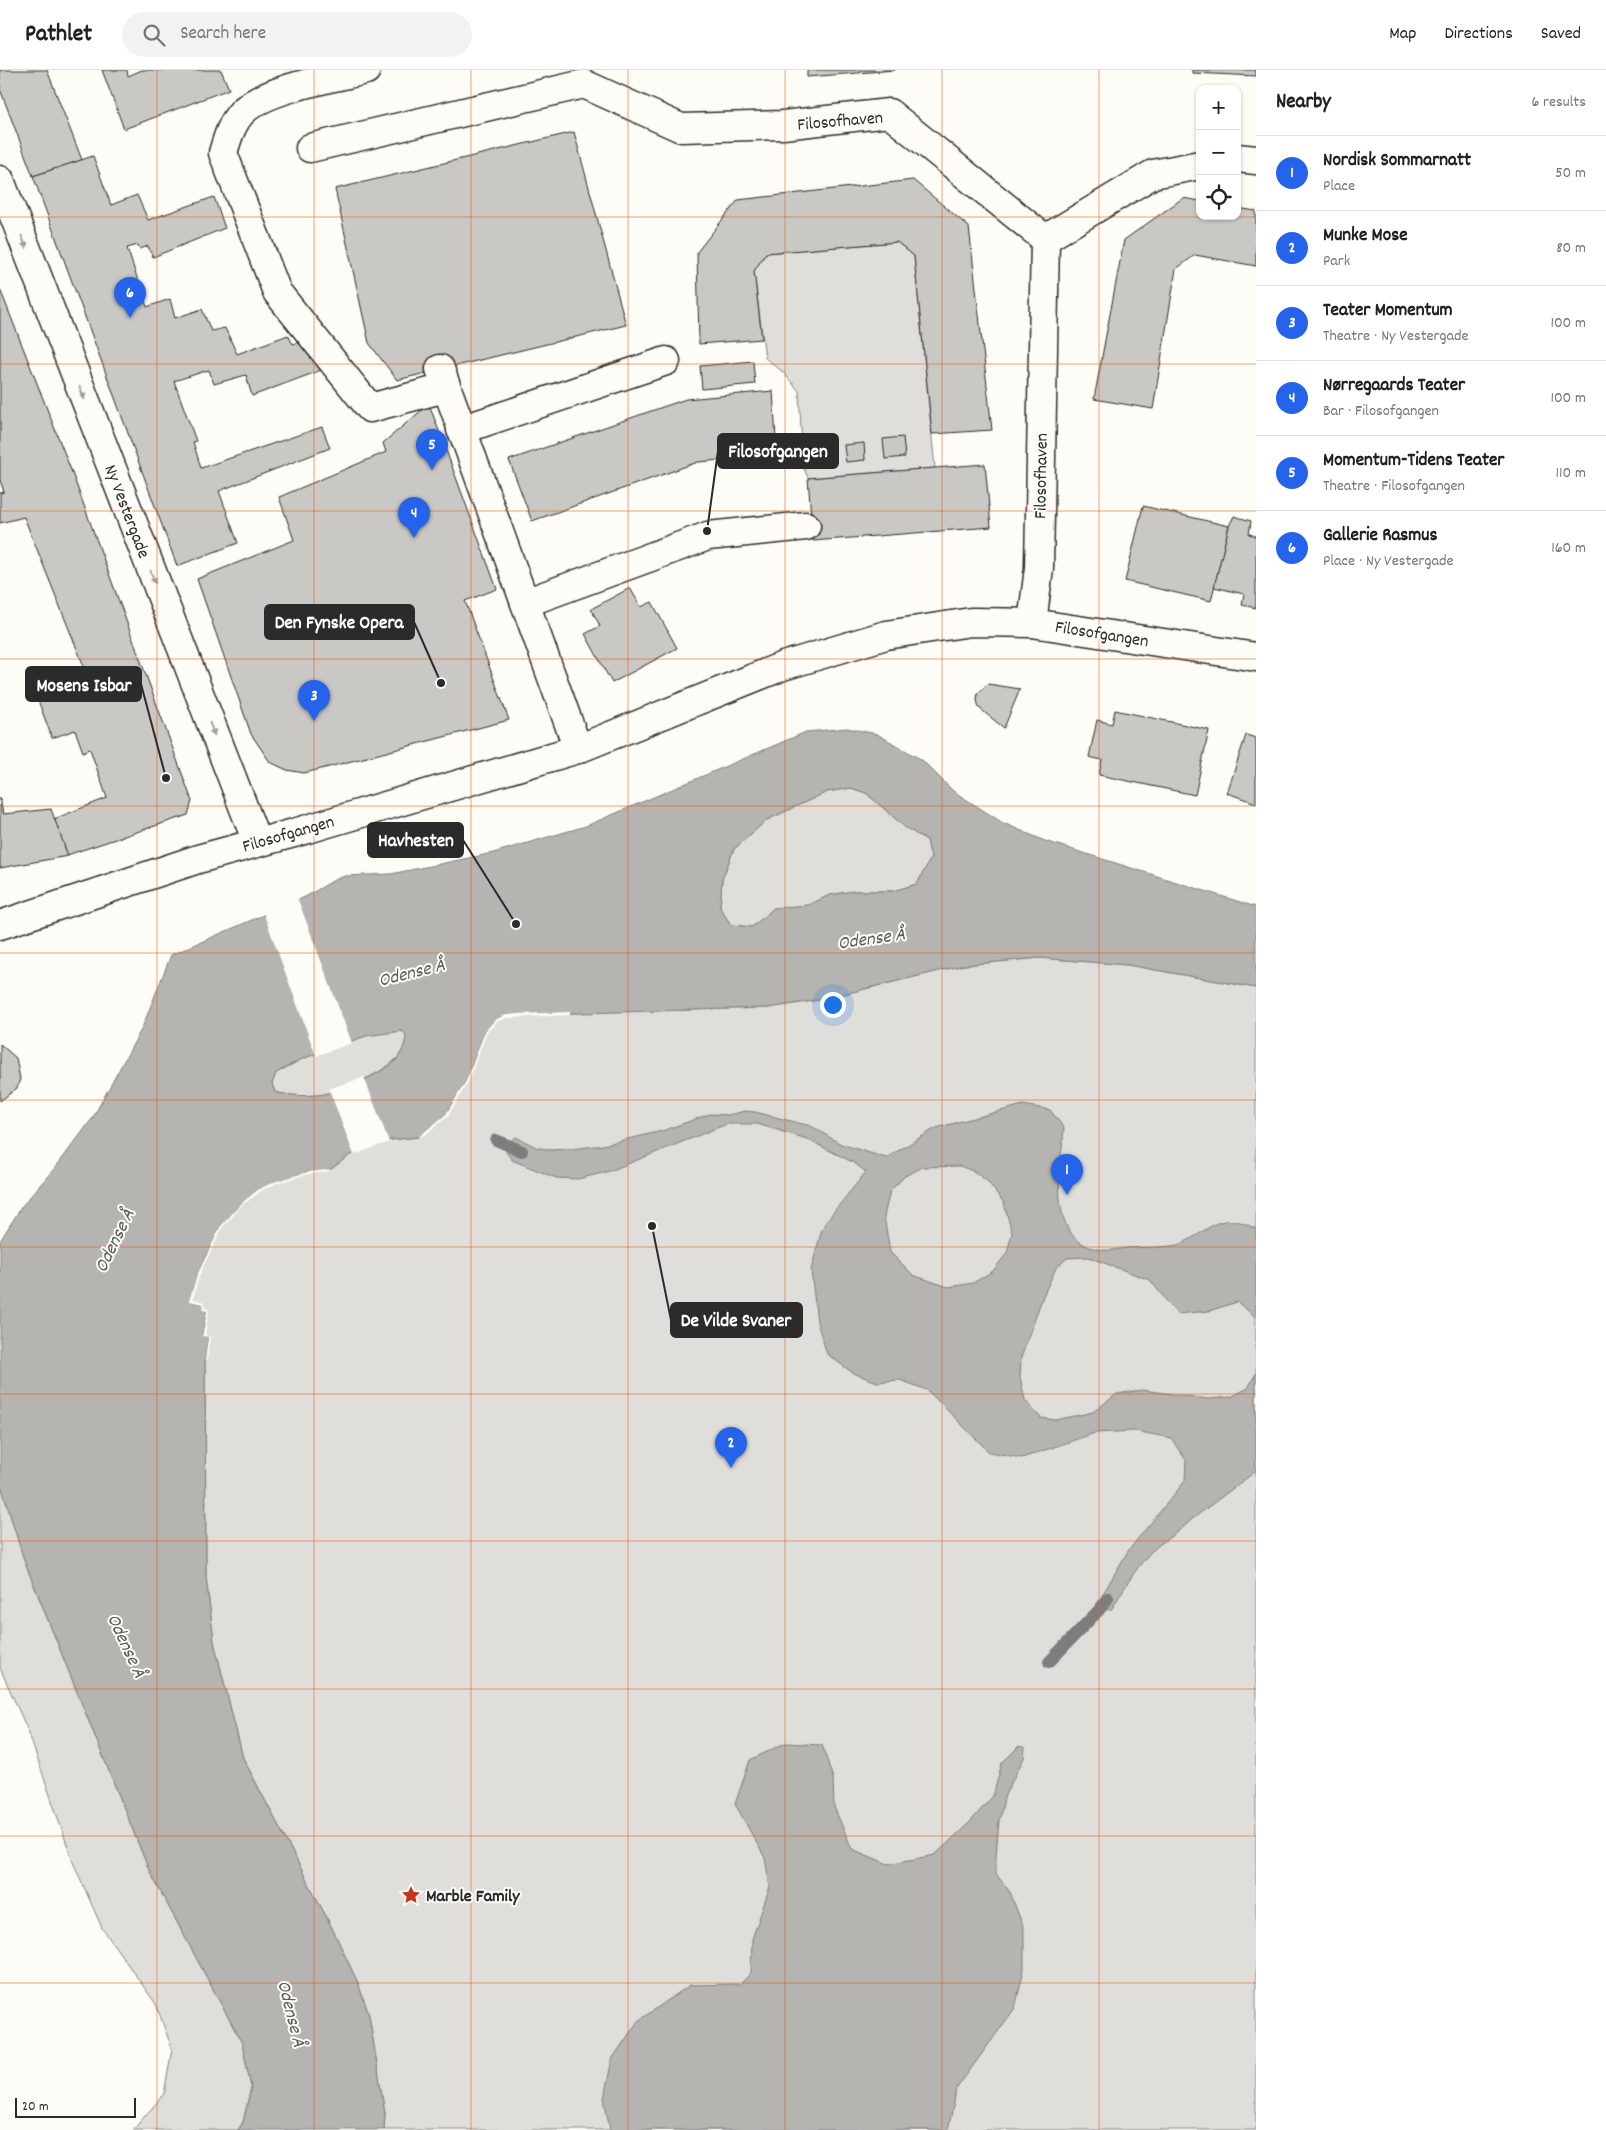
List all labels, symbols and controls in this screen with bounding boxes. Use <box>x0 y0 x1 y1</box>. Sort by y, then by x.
search box <box>122 12 472 57</box>
text: Pathlet <box>25 18 92 52</box>
icon: search <box>140 21 168 49</box>
text: Search here <box>180 21 266 48</box>
text: Map <box>1389 22 1416 47</box>
text: Directions <box>1444 22 1513 47</box>
text: Saved <box>1541 22 1581 47</box>
map controls <box>1196 85 1241 220</box>
button: + <box>1196 85 1241 130</box>
text: Nearby <box>1276 88 1331 118</box>
text: 6 results <box>1531 91 1586 114</box>
street label: Filosofhaven <box>796 106 884 139</box>
button: − <box>1196 130 1241 175</box>
text: Nordisk Sommarnatt <box>1323 148 1471 175</box>
text: 1 <box>1290 162 1294 185</box>
text: 50 m <box>1555 162 1586 185</box>
button: locate <box>1196 175 1241 220</box>
text: Place <box>1323 175 1355 198</box>
text: Munke Mose <box>1323 223 1408 250</box>
one-way arrow <box>21 234 28 249</box>
text: 2 <box>1289 237 1296 260</box>
text: 80 m <box>1556 237 1586 260</box>
text: Park <box>1323 250 1350 273</box>
pin: 6 <box>114 277 146 318</box>
text: Teater Momentum <box>1323 298 1453 325</box>
text: 3 <box>1288 312 1296 335</box>
text: 100 m <box>1550 312 1586 335</box>
text: Theatre · Ny Vestergade <box>1323 325 1469 348</box>
text: Nørregaards Teater <box>1323 373 1465 400</box>
one-way arrow <box>78 386 86 401</box>
text: 4 <box>1289 387 1295 410</box>
text: 100 m <box>1550 387 1586 410</box>
text: Bar · Filosofgangen <box>1323 400 1439 423</box>
pin: 5 <box>416 429 448 470</box>
street label: Filosofhaven <box>1029 433 1056 519</box>
callout: Filosofgangen <box>718 434 838 468</box>
text: Filosofgangen <box>728 440 828 467</box>
text: Momentum-Tidens Teater <box>1323 448 1504 475</box>
street label: Ny Vestergade <box>96 461 155 562</box>
text: 5 <box>1288 462 1296 485</box>
text: 110 m <box>1556 462 1586 485</box>
text: Theatre · Filosofgangen <box>1323 475 1465 498</box>
pin: 4 <box>398 497 430 538</box>
text: Gallerie Rasmus <box>1323 523 1438 550</box>
text: 6 <box>1288 537 1296 560</box>
text: 160 m <box>1551 537 1586 560</box>
text: Place · Ny Vestergade <box>1323 550 1454 573</box>
one-way arrow <box>150 570 158 585</box>
callout: Den Fynske Opera <box>265 605 414 639</box>
text: Den Fynske Opera <box>275 611 404 638</box>
street label: Filosofgangen <box>1053 616 1150 655</box>
callout: Mosens Isbar <box>26 667 141 701</box>
text: Mosens Isbar <box>36 674 133 701</box>
pin: 3 <box>298 680 330 721</box>
one-way arrow <box>208 722 216 737</box>
street label: Filosofgangen <box>240 810 337 860</box>
callout: Havhesten <box>368 823 463 857</box>
text: Havhesten <box>378 829 454 856</box>
water label: Odense Å <box>836 922 908 959</box>
water label: Odense Å <box>376 953 449 996</box>
your location <box>820 992 846 1018</box>
pin: 1 <box>1051 1154 1083 1195</box>
water label: Odense Å <box>89 1204 144 1278</box>
callout: De Vilde Svaner <box>671 1303 802 1337</box>
text: De Vilde Svaner <box>681 1309 792 1336</box>
pin: 2 <box>715 1427 747 1468</box>
water label: Odense Å <box>98 1610 152 1684</box>
place icon: Marble Family <box>400 1884 422 1906</box>
place label: Marble Family <box>426 1885 520 1910</box>
water label: Odense Å <box>268 1978 311 2051</box>
scale bar <box>15 2095 136 2118</box>
text: 20 m <box>22 2097 49 2117</box>

